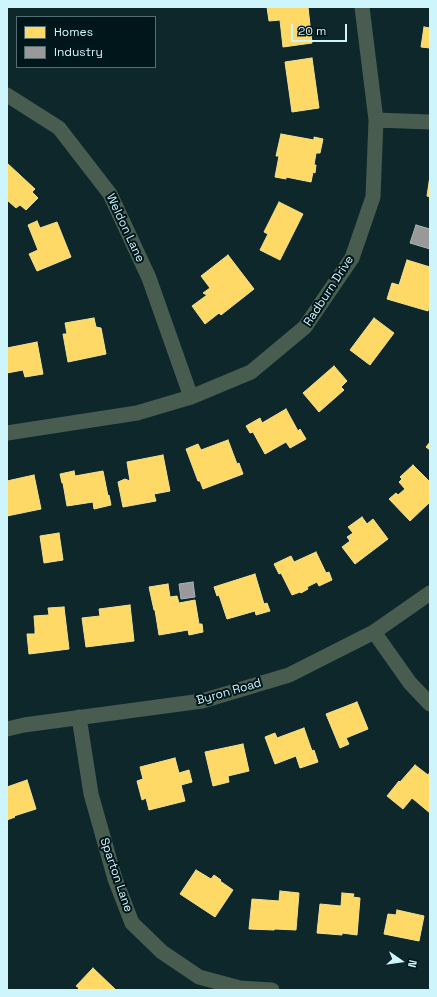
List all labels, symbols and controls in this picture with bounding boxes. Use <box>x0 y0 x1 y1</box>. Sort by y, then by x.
legend <box>16 16 156 68</box>
scale bar <box>293 16 349 42</box>
text: 20 m <box>298 23 326 39</box>
text: Homes <box>54 24 93 40</box>
text: Industry <box>54 44 103 60</box>
street label: Weldon Lane <box>103 191 147 265</box>
street label: Radburn Drive <box>301 253 357 329</box>
street label: Byron Road <box>195 676 263 708</box>
street label: Sparton Lane <box>97 836 135 914</box>
north arrow <box>381 941 421 981</box>
text: N <box>405 959 420 969</box>

